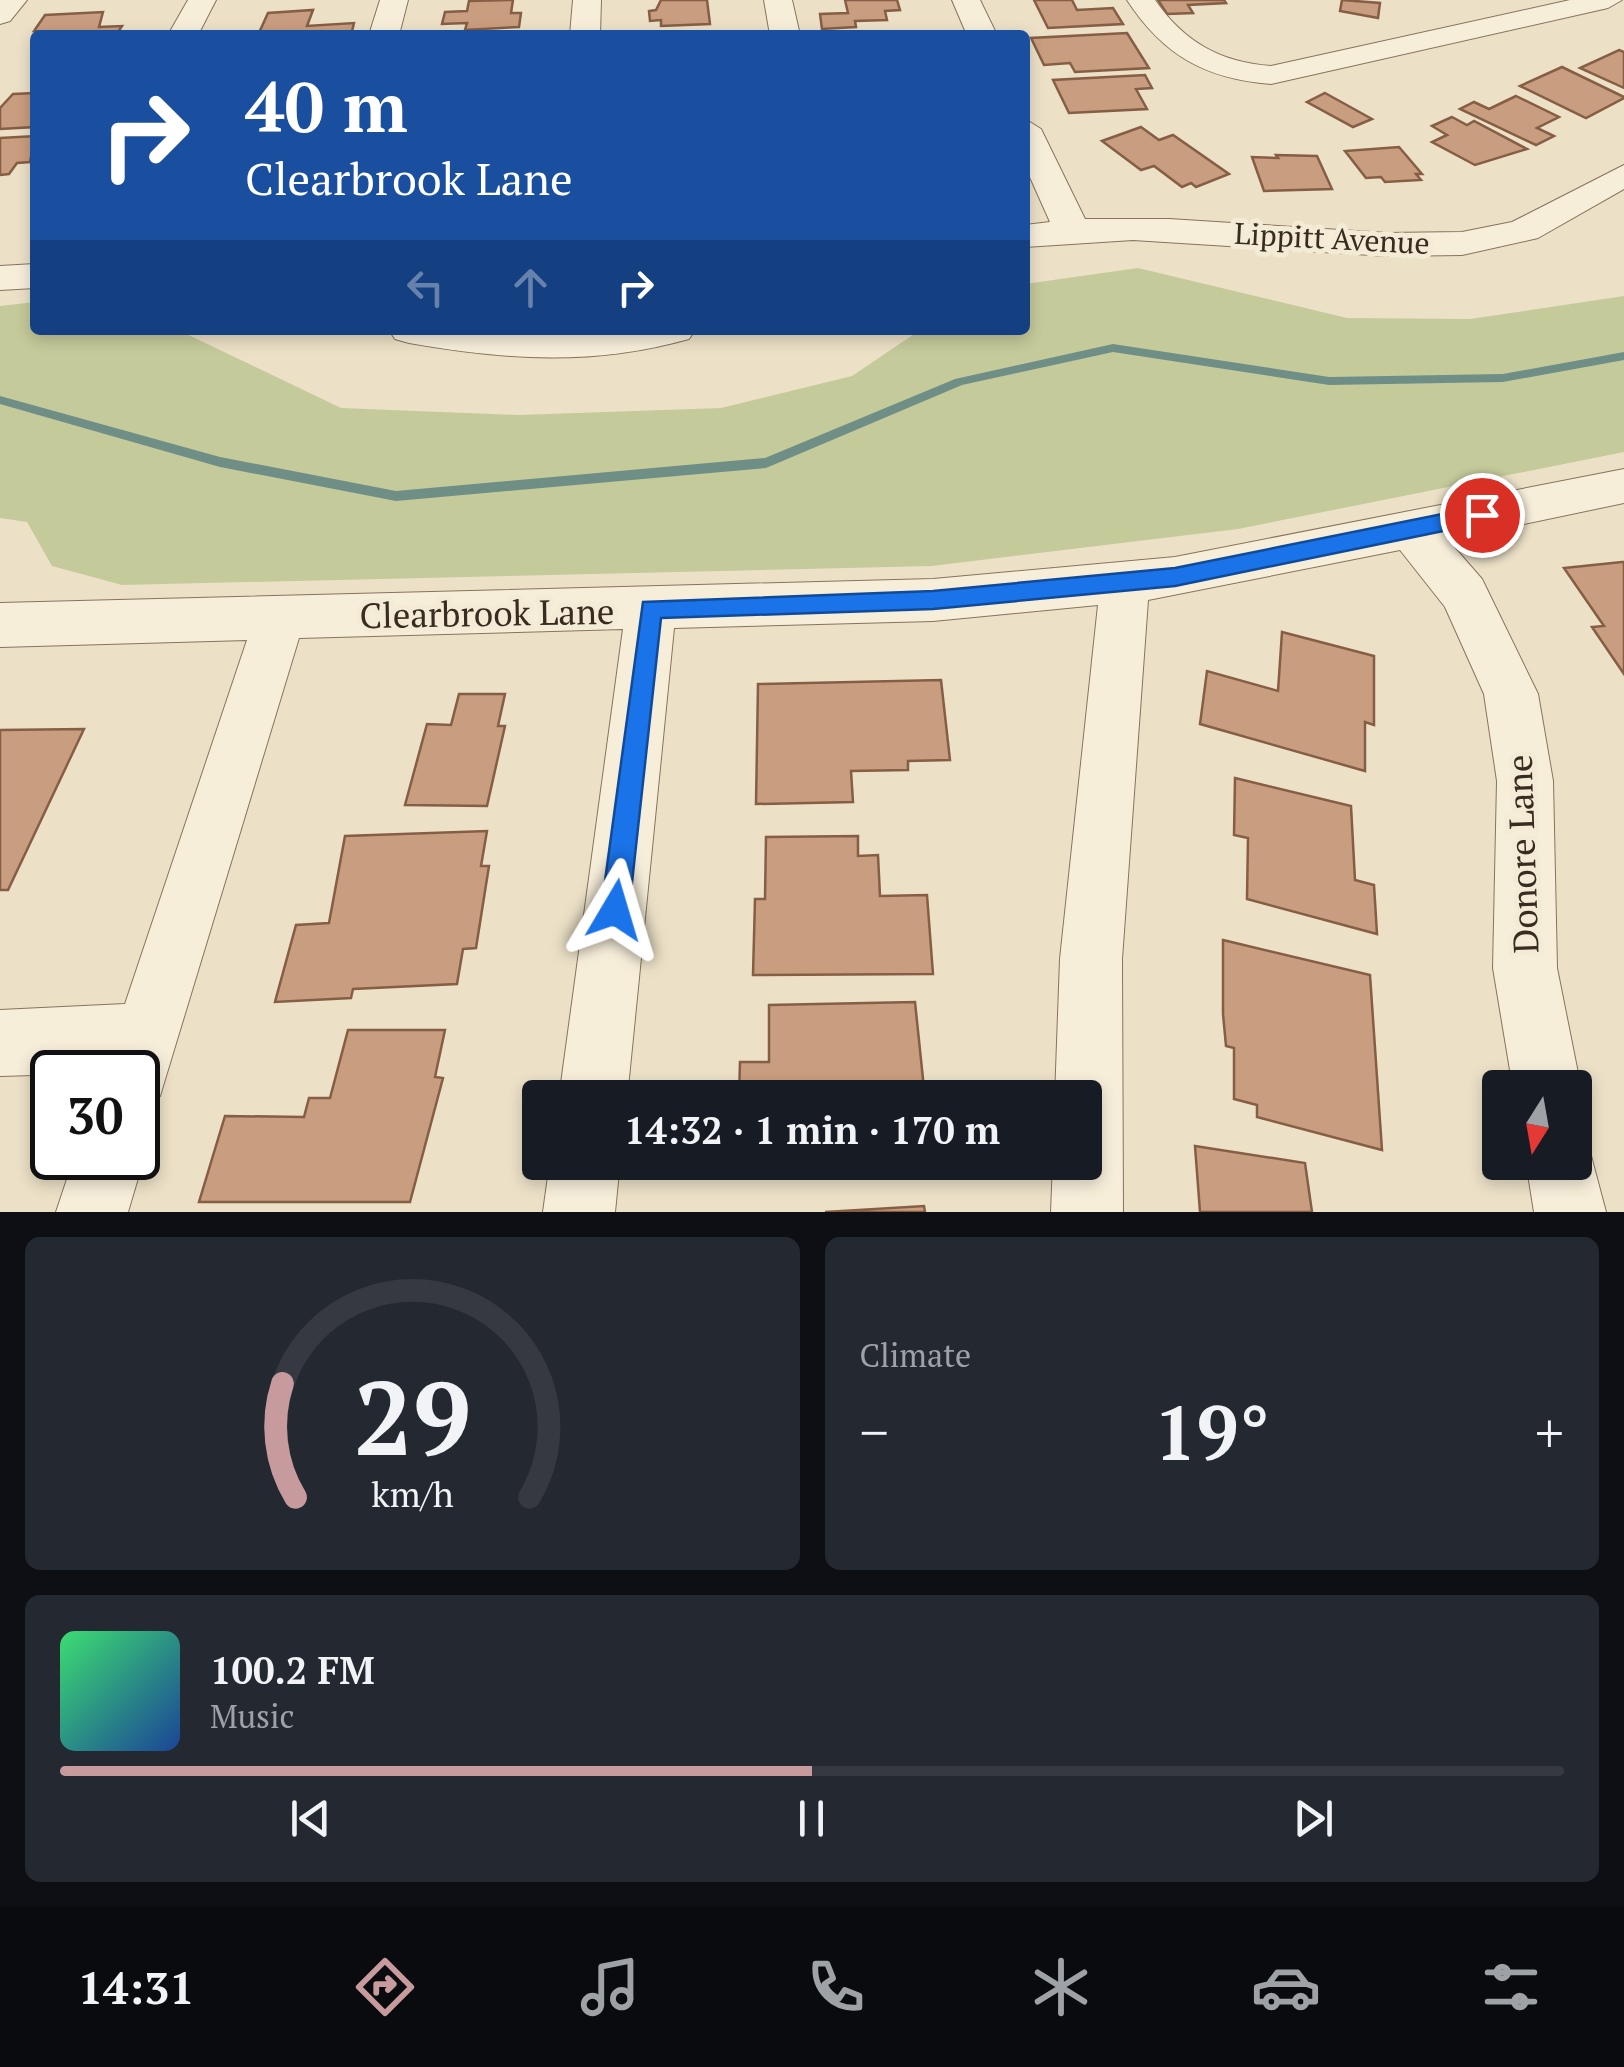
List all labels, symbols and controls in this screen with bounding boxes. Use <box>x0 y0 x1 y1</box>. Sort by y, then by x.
text: 40 m <box>245 59 408 152</box>
icon: right <box>80 70 210 200</box>
text: Clearbrook Lane <box>245 148 573 208</box>
street label: Lippitt Avenue <box>1233 213 1431 263</box>
icon: left <box>398 260 453 315</box>
icon: ahead <box>503 260 558 315</box>
icon: right <box>608 260 663 315</box>
pin <box>1440 473 1525 558</box>
icon: arrive <box>1455 488 1510 543</box>
street label: Clearbrook Lane <box>359 588 615 638</box>
street label: Donore Lane <box>1496 754 1548 954</box>
position arrow <box>563 858 667 962</box>
speed limit sign: 30 <box>30 1050 160 1180</box>
north arrow <box>1482 1070 1592 1180</box>
map controls <box>1482 1070 1592 1180</box>
text: 14:32 · 1 min · 170 m <box>624 1105 1000 1155</box>
text: Climate <box>860 1334 971 1376</box>
text: 29 <box>353 1347 471 1485</box>
text: 19° <box>1154 1382 1270 1481</box>
text: − <box>860 1395 889 1468</box>
text: + <box>1535 1395 1564 1468</box>
text: km/h <box>371 1470 454 1517</box>
text: 100.2 FM <box>210 1645 375 1695</box>
text: Music <box>210 1695 295 1737</box>
icon: previous <box>283 1791 338 1846</box>
icon: pause <box>784 1791 839 1846</box>
icon: next <box>1286 1791 1341 1846</box>
icon: directions <box>350 1952 420 2022</box>
icon: music <box>575 1952 645 2022</box>
icon: phone <box>801 1952 871 2022</box>
icon: climate <box>1026 1952 1096 2022</box>
icon: car <box>1251 1952 1321 2022</box>
icon: filters <box>1476 1952 1546 2022</box>
text: 14:31 <box>78 1957 195 2017</box>

